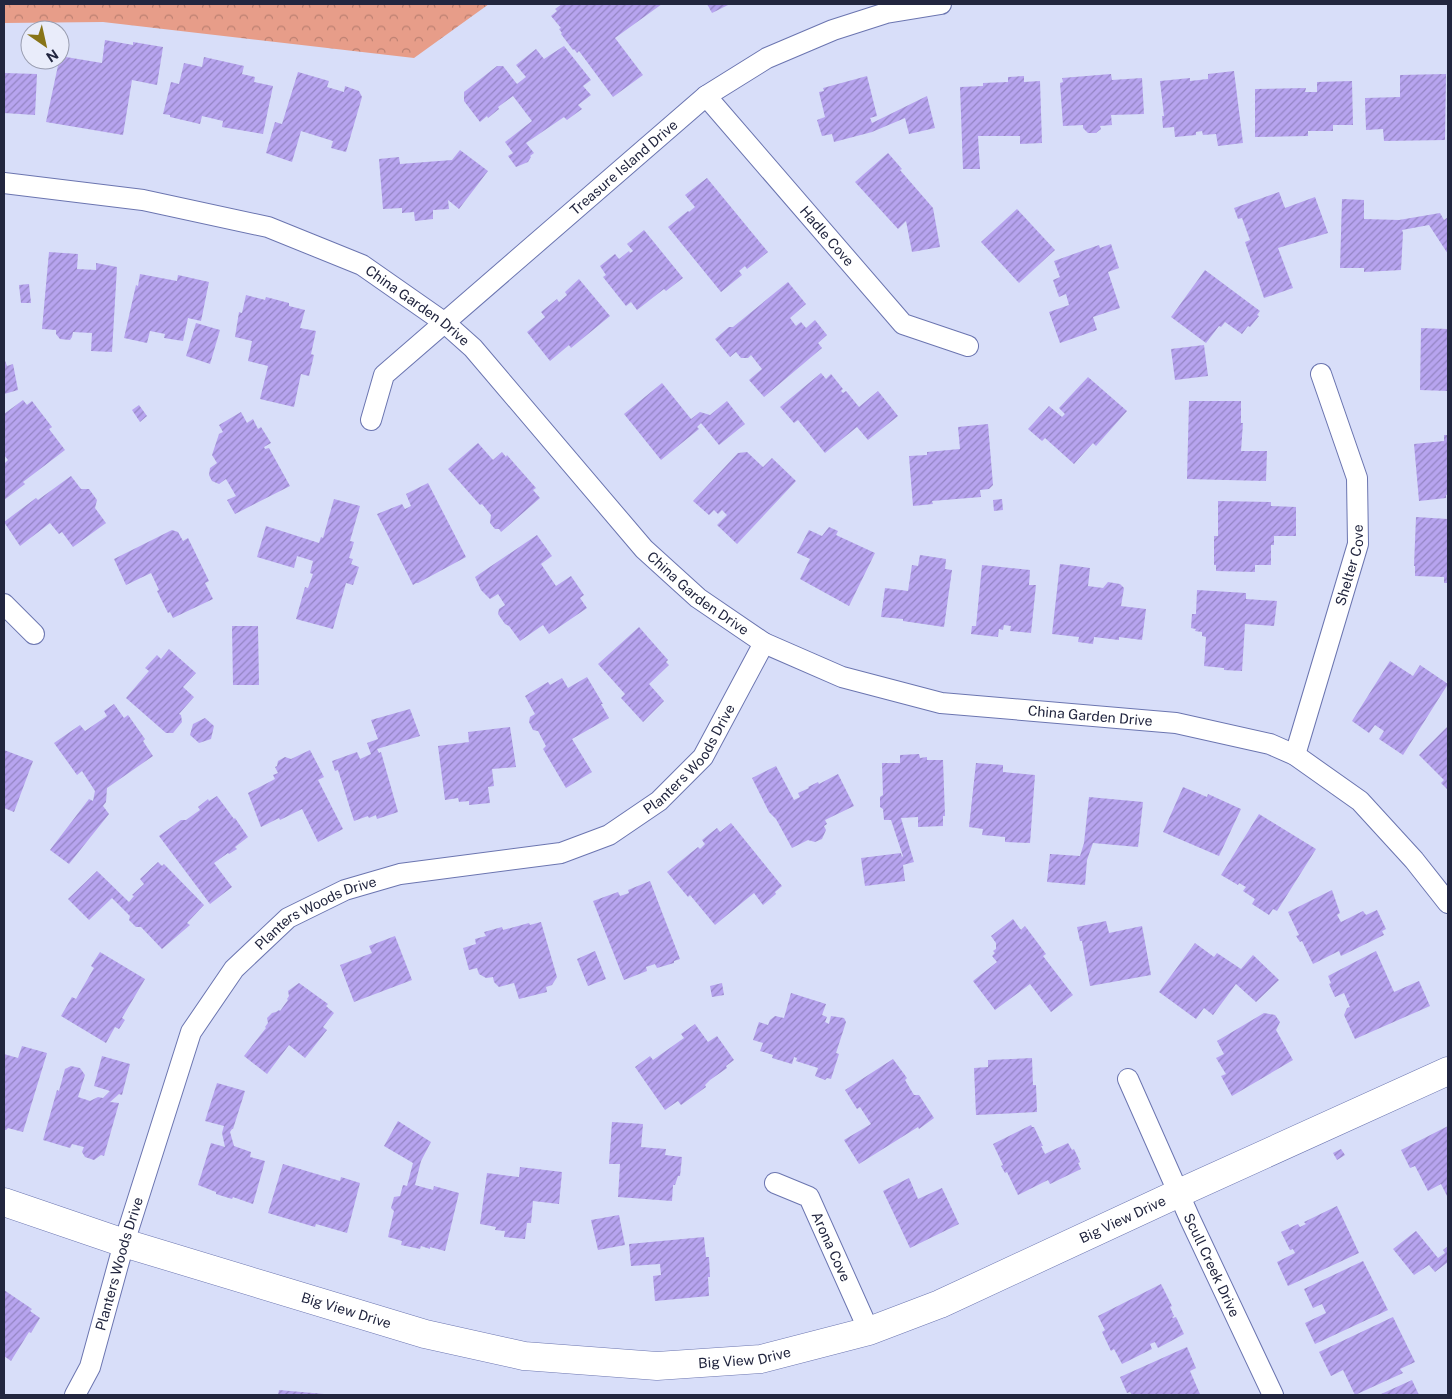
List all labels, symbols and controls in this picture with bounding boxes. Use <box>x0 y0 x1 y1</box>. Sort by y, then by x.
north arrow <box>20 20 70 70</box>
text: N <box>43 46 61 65</box>
street label: Treasure Island Drive <box>567 116 681 218</box>
street label: Hadle Cove <box>797 203 857 269</box>
street label: China Garden Drive <box>362 262 473 349</box>
street label: Shelter Cove <box>1332 524 1366 608</box>
street label: China Garden Drive <box>644 548 752 638</box>
street label: Planters Woods Drive <box>640 701 738 817</box>
street label: China Garden Drive <box>1027 702 1153 729</box>
street label: Planters Woods Drive <box>252 873 378 953</box>
street label: Big View Drive <box>1077 1192 1168 1246</box>
street label: Planters Woods Drive <box>92 1195 146 1332</box>
street label: Arona Cove <box>809 1209 854 1284</box>
street label: Scull Creek Drive <box>1180 1211 1243 1319</box>
street label: Big View Drive <box>299 1289 393 1331</box>
street label: Big View Drive <box>698 1344 792 1371</box>

